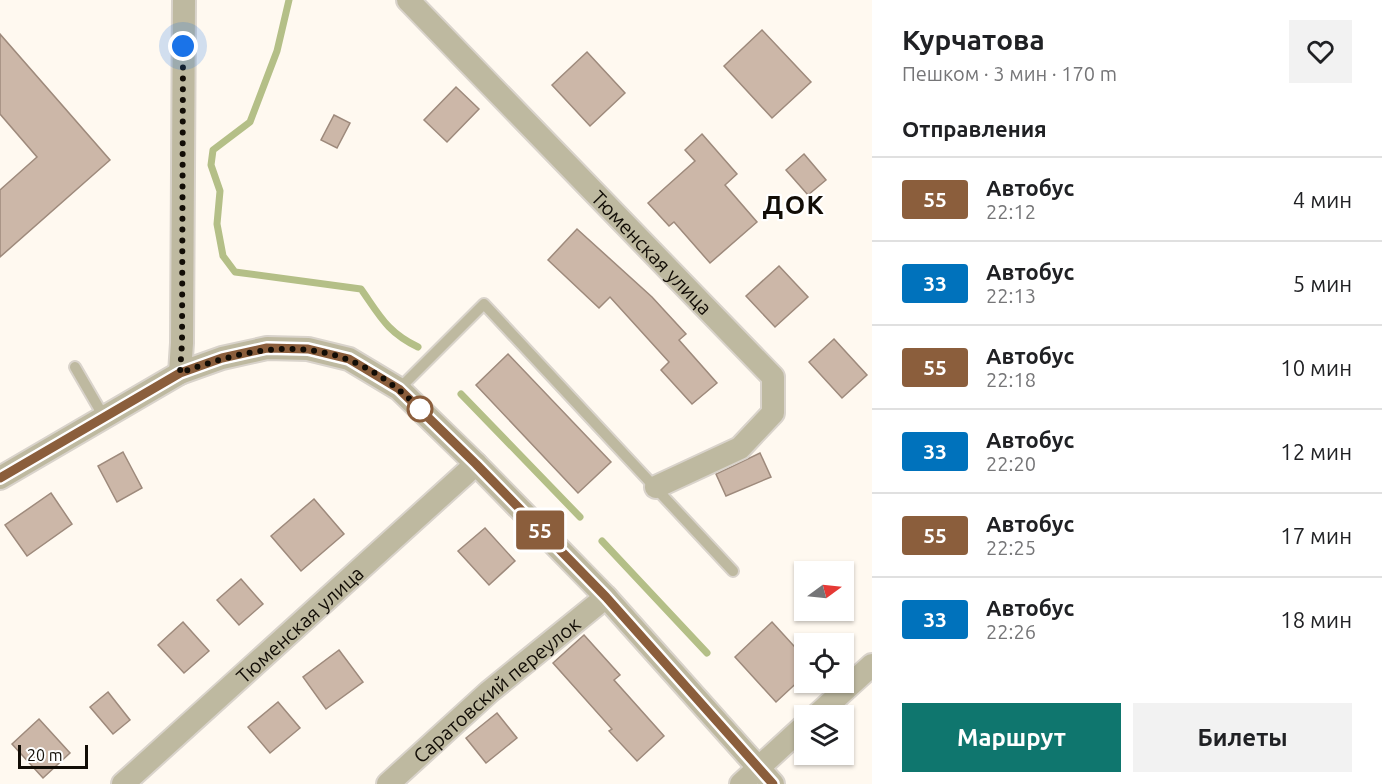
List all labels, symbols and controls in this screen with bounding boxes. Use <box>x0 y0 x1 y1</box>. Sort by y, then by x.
button: heart <box>1289 20 1352 83</box>
text: Курчатова <box>902 24 1045 55</box>
your location <box>168 31 198 61</box>
text: Пешком · 3 мин · 170 m <box>902 62 1117 85</box>
text: Отправления <box>902 116 1047 141</box>
text: Автобус <box>986 175 1074 200</box>
street label: Тюменская улица <box>587 186 717 319</box>
text: 55 <box>923 187 947 211</box>
text: 4 мин <box>1293 187 1352 212</box>
district label: ДОК <box>763 190 825 219</box>
text: 22:12 <box>986 200 1036 223</box>
text: Автобус <box>986 259 1074 284</box>
text: 33 <box>923 271 947 295</box>
text: 5 мин <box>1293 271 1352 296</box>
text: 22:13 <box>986 284 1036 307</box>
text: Автобус <box>986 343 1074 368</box>
text: 55 <box>923 355 947 379</box>
text: 10 мин <box>1280 355 1352 380</box>
text: 22:18 <box>986 368 1036 391</box>
unlabelled marker <box>407 396 433 422</box>
text: Автобус <box>986 427 1074 452</box>
text: 33 <box>923 439 947 463</box>
text: 12 мин <box>1280 439 1352 464</box>
text: 22:20 <box>986 452 1036 475</box>
line badge: 55 <box>513 510 567 550</box>
text: Автобус <box>986 511 1074 536</box>
text: 55 <box>528 518 552 542</box>
text: 55 <box>923 523 947 547</box>
text: 17 мин <box>1280 523 1352 548</box>
text: 22:25 <box>986 536 1036 559</box>
street label: Тюменская улица <box>231 561 367 687</box>
north arrow <box>794 561 854 621</box>
map controls <box>794 561 854 765</box>
text: Автобус <box>986 595 1074 620</box>
text: 33 <box>923 607 947 631</box>
text: 18 мин <box>1280 607 1352 632</box>
street label: Саратовский переулок <box>408 611 584 767</box>
text: 22:26 <box>986 620 1036 643</box>
button: locate <box>794 633 854 693</box>
button: Маршрут <box>902 703 1121 772</box>
button: Билеты <box>1133 703 1352 772</box>
button: layers <box>794 705 854 765</box>
scale bar <box>18 742 88 770</box>
text: 20 m <box>27 746 63 764</box>

